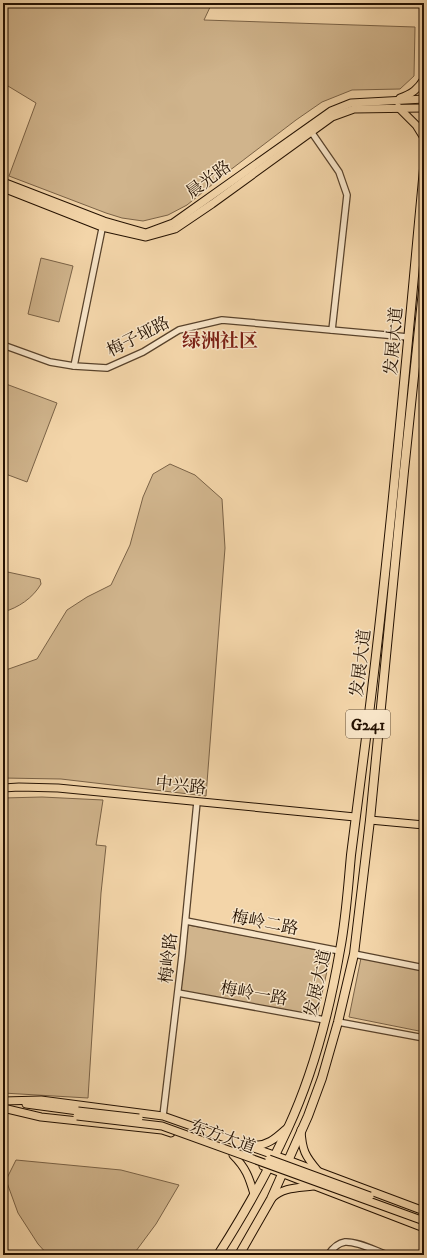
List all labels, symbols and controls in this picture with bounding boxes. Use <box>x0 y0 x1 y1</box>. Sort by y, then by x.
street label: 晨光路 <box>181 156 236 204</box>
street label: 发展大道 <box>380 306 408 376</box>
street label: 梅子垭路 <box>103 312 174 362</box>
district label: 绿洲社区 <box>182 330 258 353</box>
street label: 发展大道 <box>346 628 376 698</box>
road number: G241 <box>346 710 390 738</box>
street label: 中兴路 <box>154 772 207 800</box>
street label: 梅岭二路 <box>229 906 300 940</box>
street label: 梅岭路 <box>155 932 183 985</box>
street label: 发展大道 <box>300 948 336 1019</box>
street label: 梅岭一路 <box>218 977 289 1011</box>
street label: 东方大道 <box>187 1115 258 1159</box>

